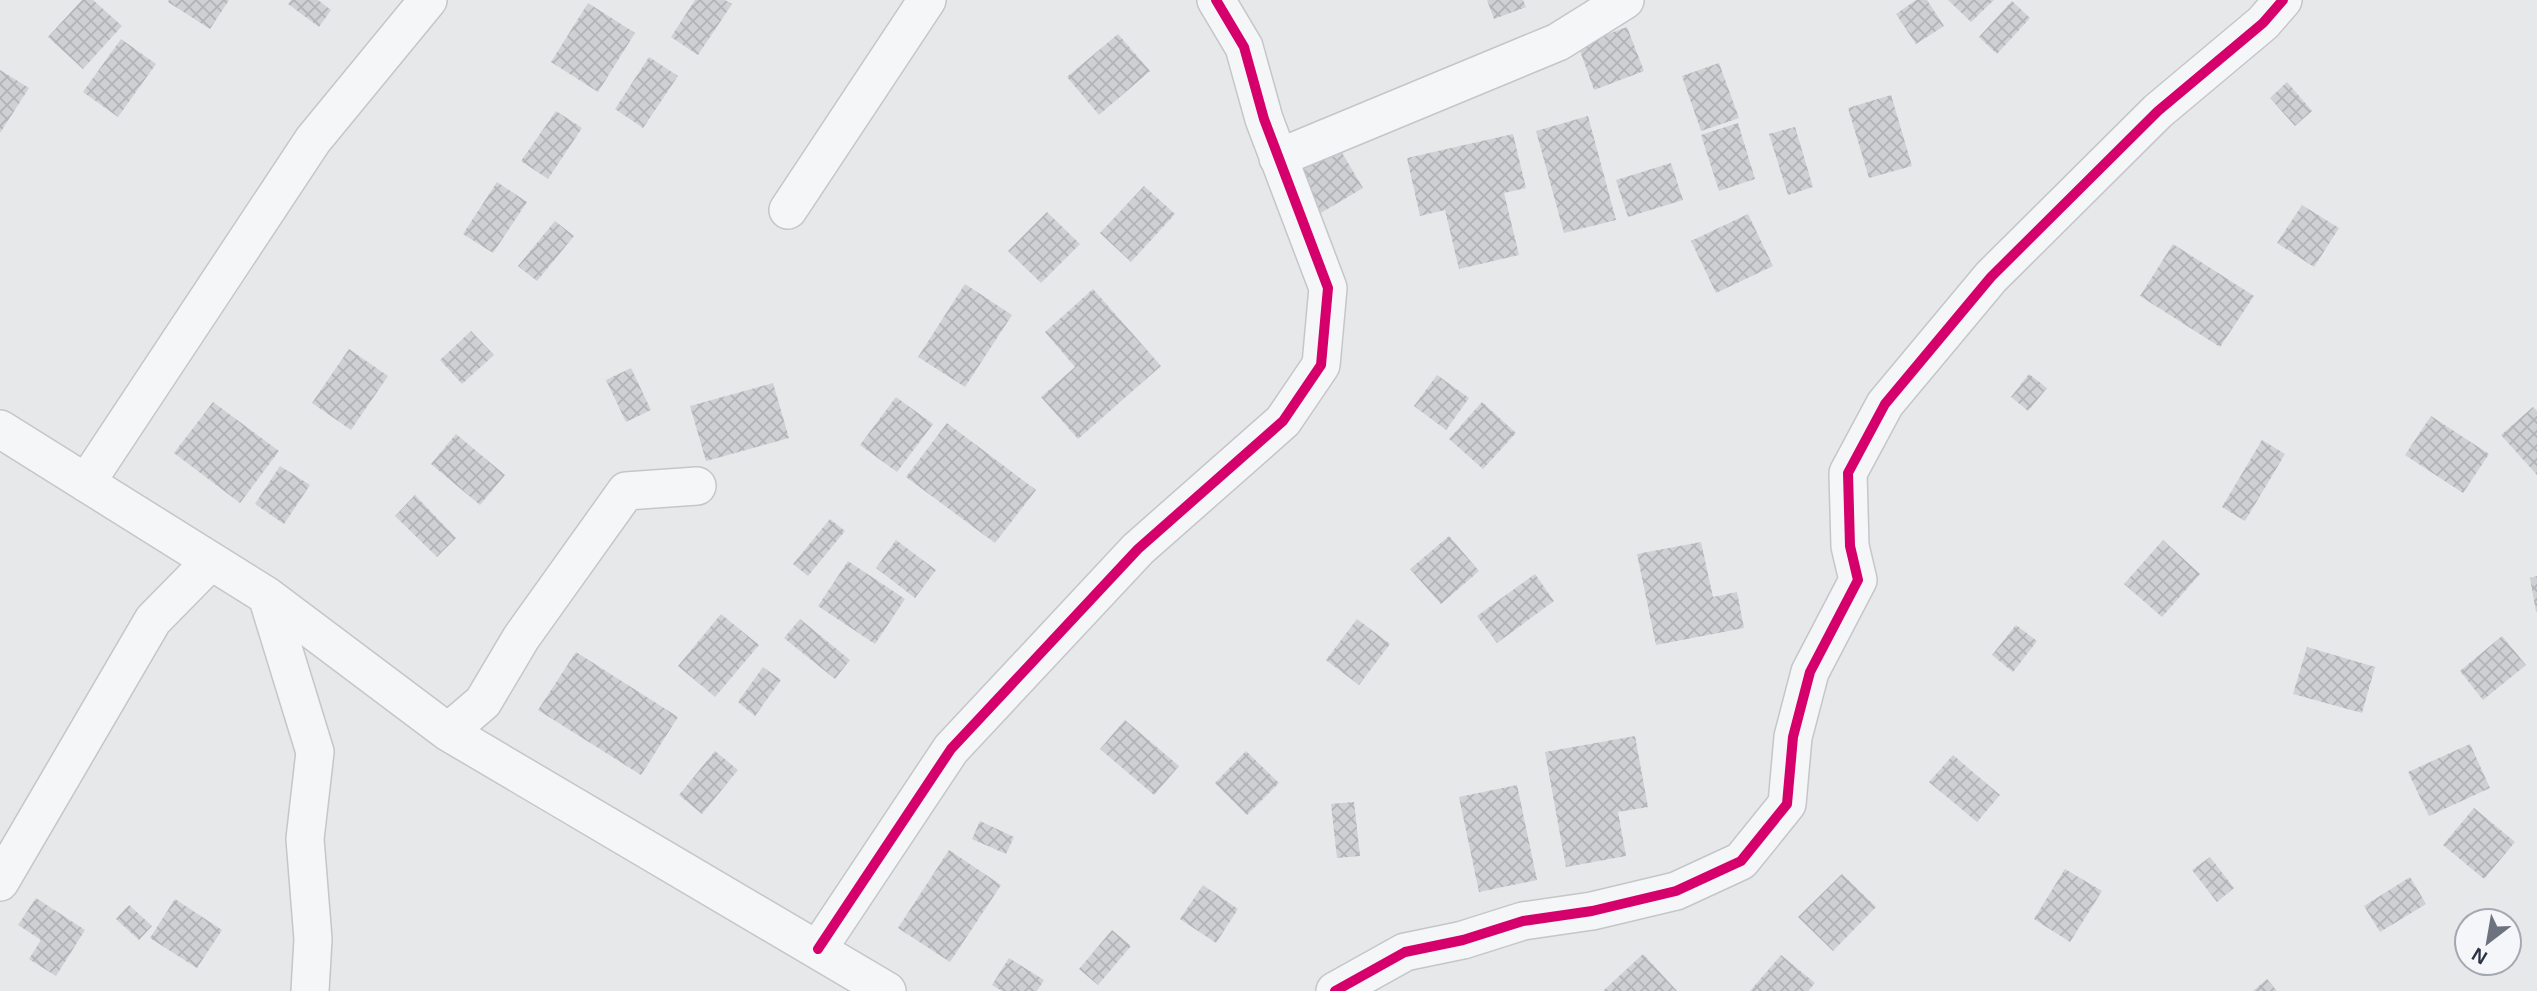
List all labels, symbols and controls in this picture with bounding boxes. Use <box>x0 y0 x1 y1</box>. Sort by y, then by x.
north arrow <box>2453 907 2523 977</box>
text: N <box>2468 944 2491 969</box>

